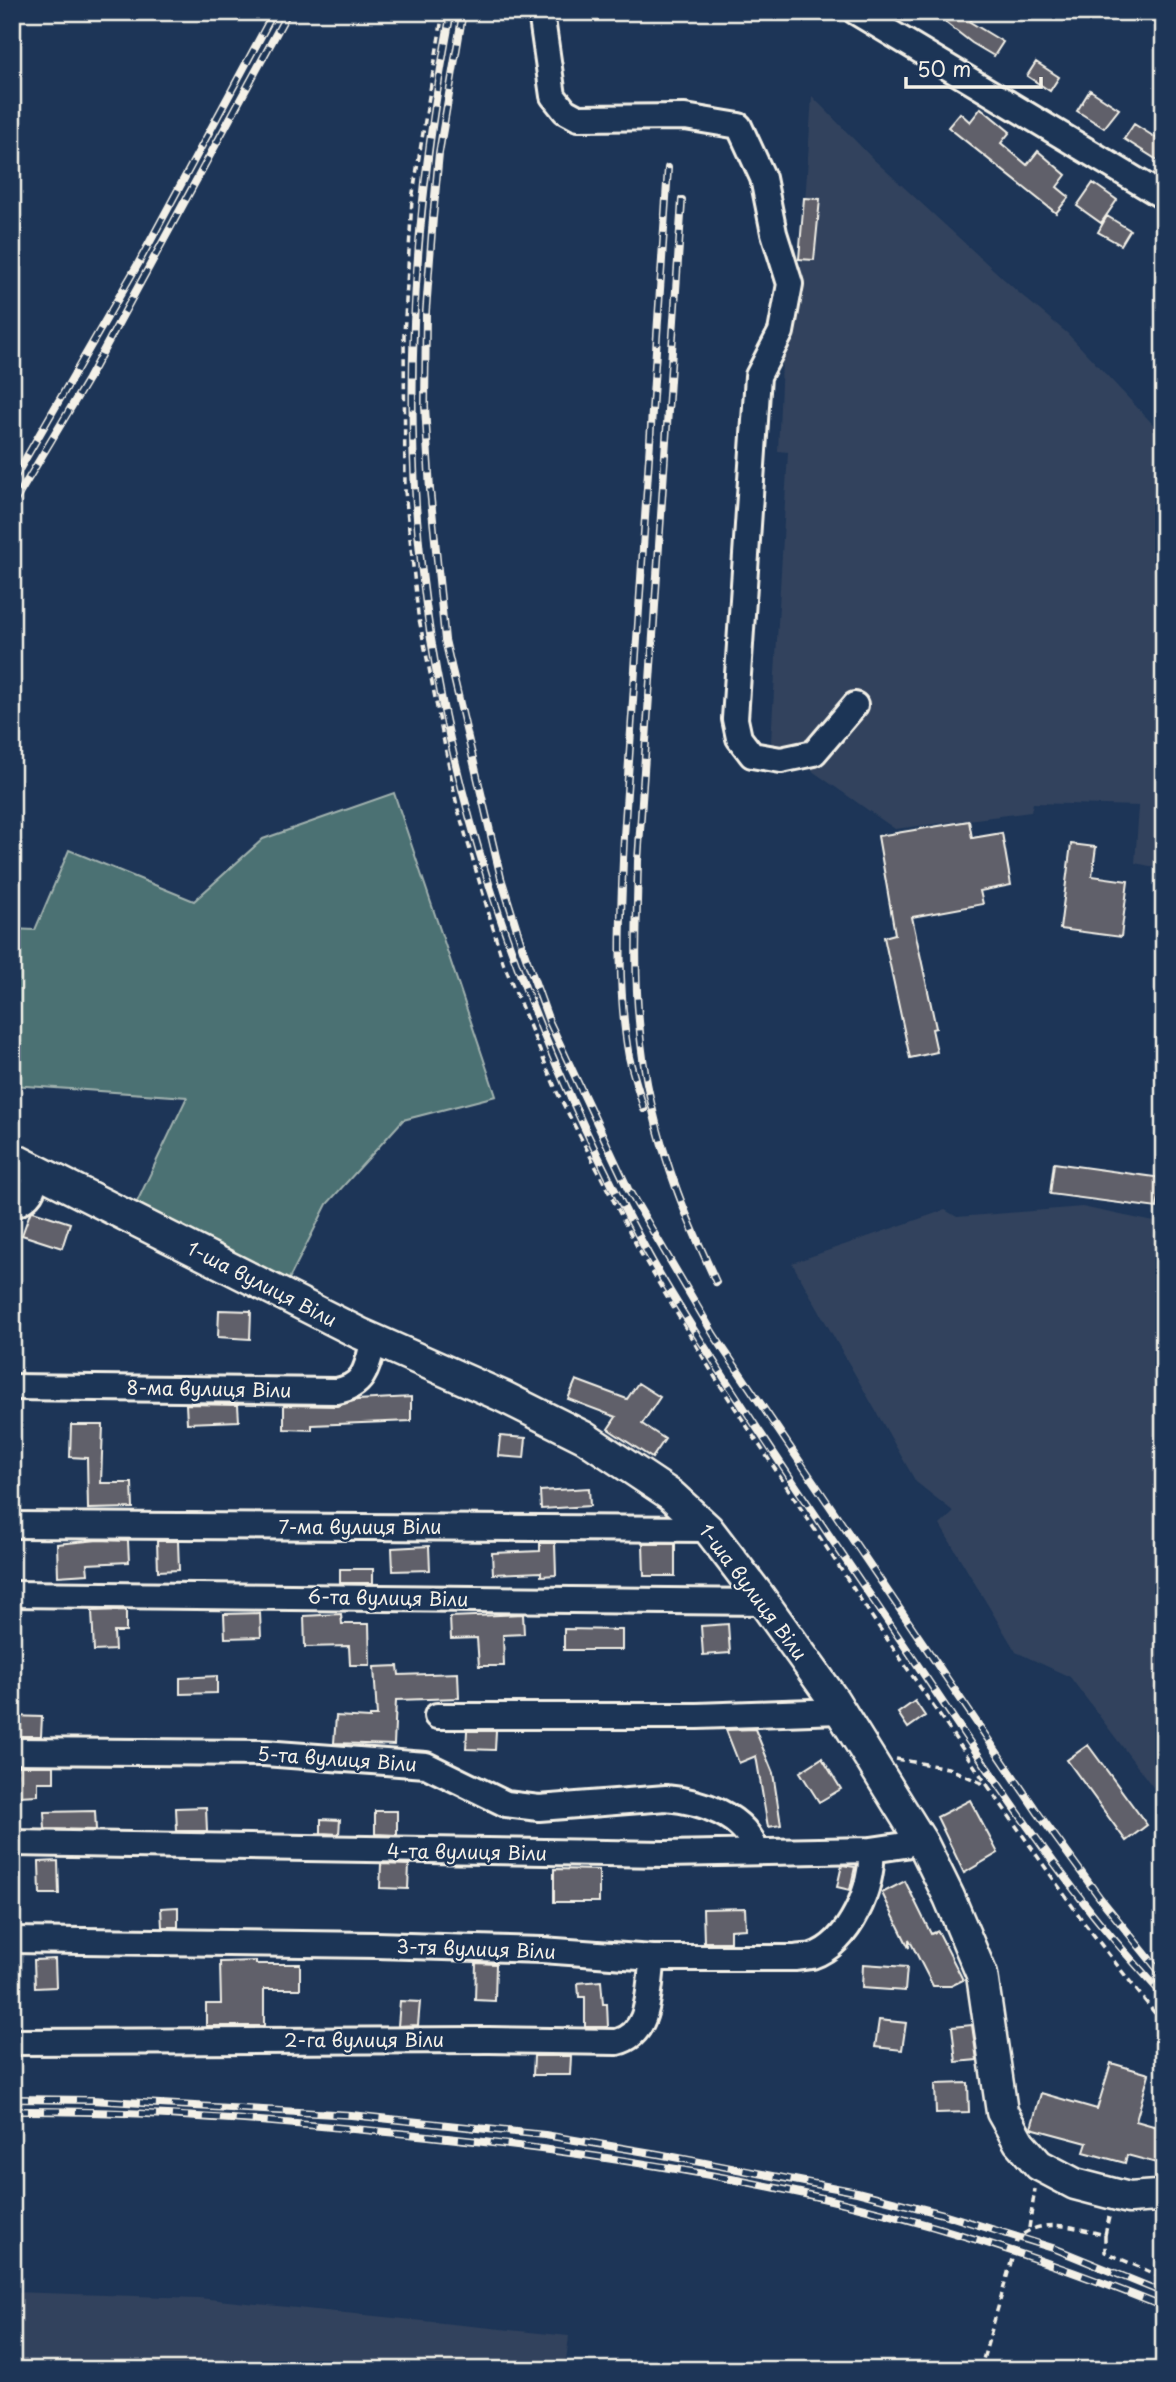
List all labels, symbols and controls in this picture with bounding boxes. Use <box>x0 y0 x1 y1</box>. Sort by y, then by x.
scale bar <box>906 46 1041 90</box>
text: 50 m <box>917 52 971 84</box>
street label: 1-ша вулиця Віли <box>183 1233 342 1333</box>
street label: 8-ма вулиця Віли <box>126 1373 292 1403</box>
street label: 7-ма вулиця Віли <box>278 1512 442 1540</box>
street label: 1-ша вулиця Віли <box>693 1517 814 1665</box>
street label: 6-та вулиця Віли <box>307 1582 469 1612</box>
street label: 5-та вулиця Віли <box>257 1738 418 1778</box>
street label: 4-та вулиця Віли <box>387 1836 547 1866</box>
street label: 3-тя вулиця Віли <box>396 1931 556 1965</box>
street label: 2-га вулиця Віли <box>284 2025 444 2053</box>

